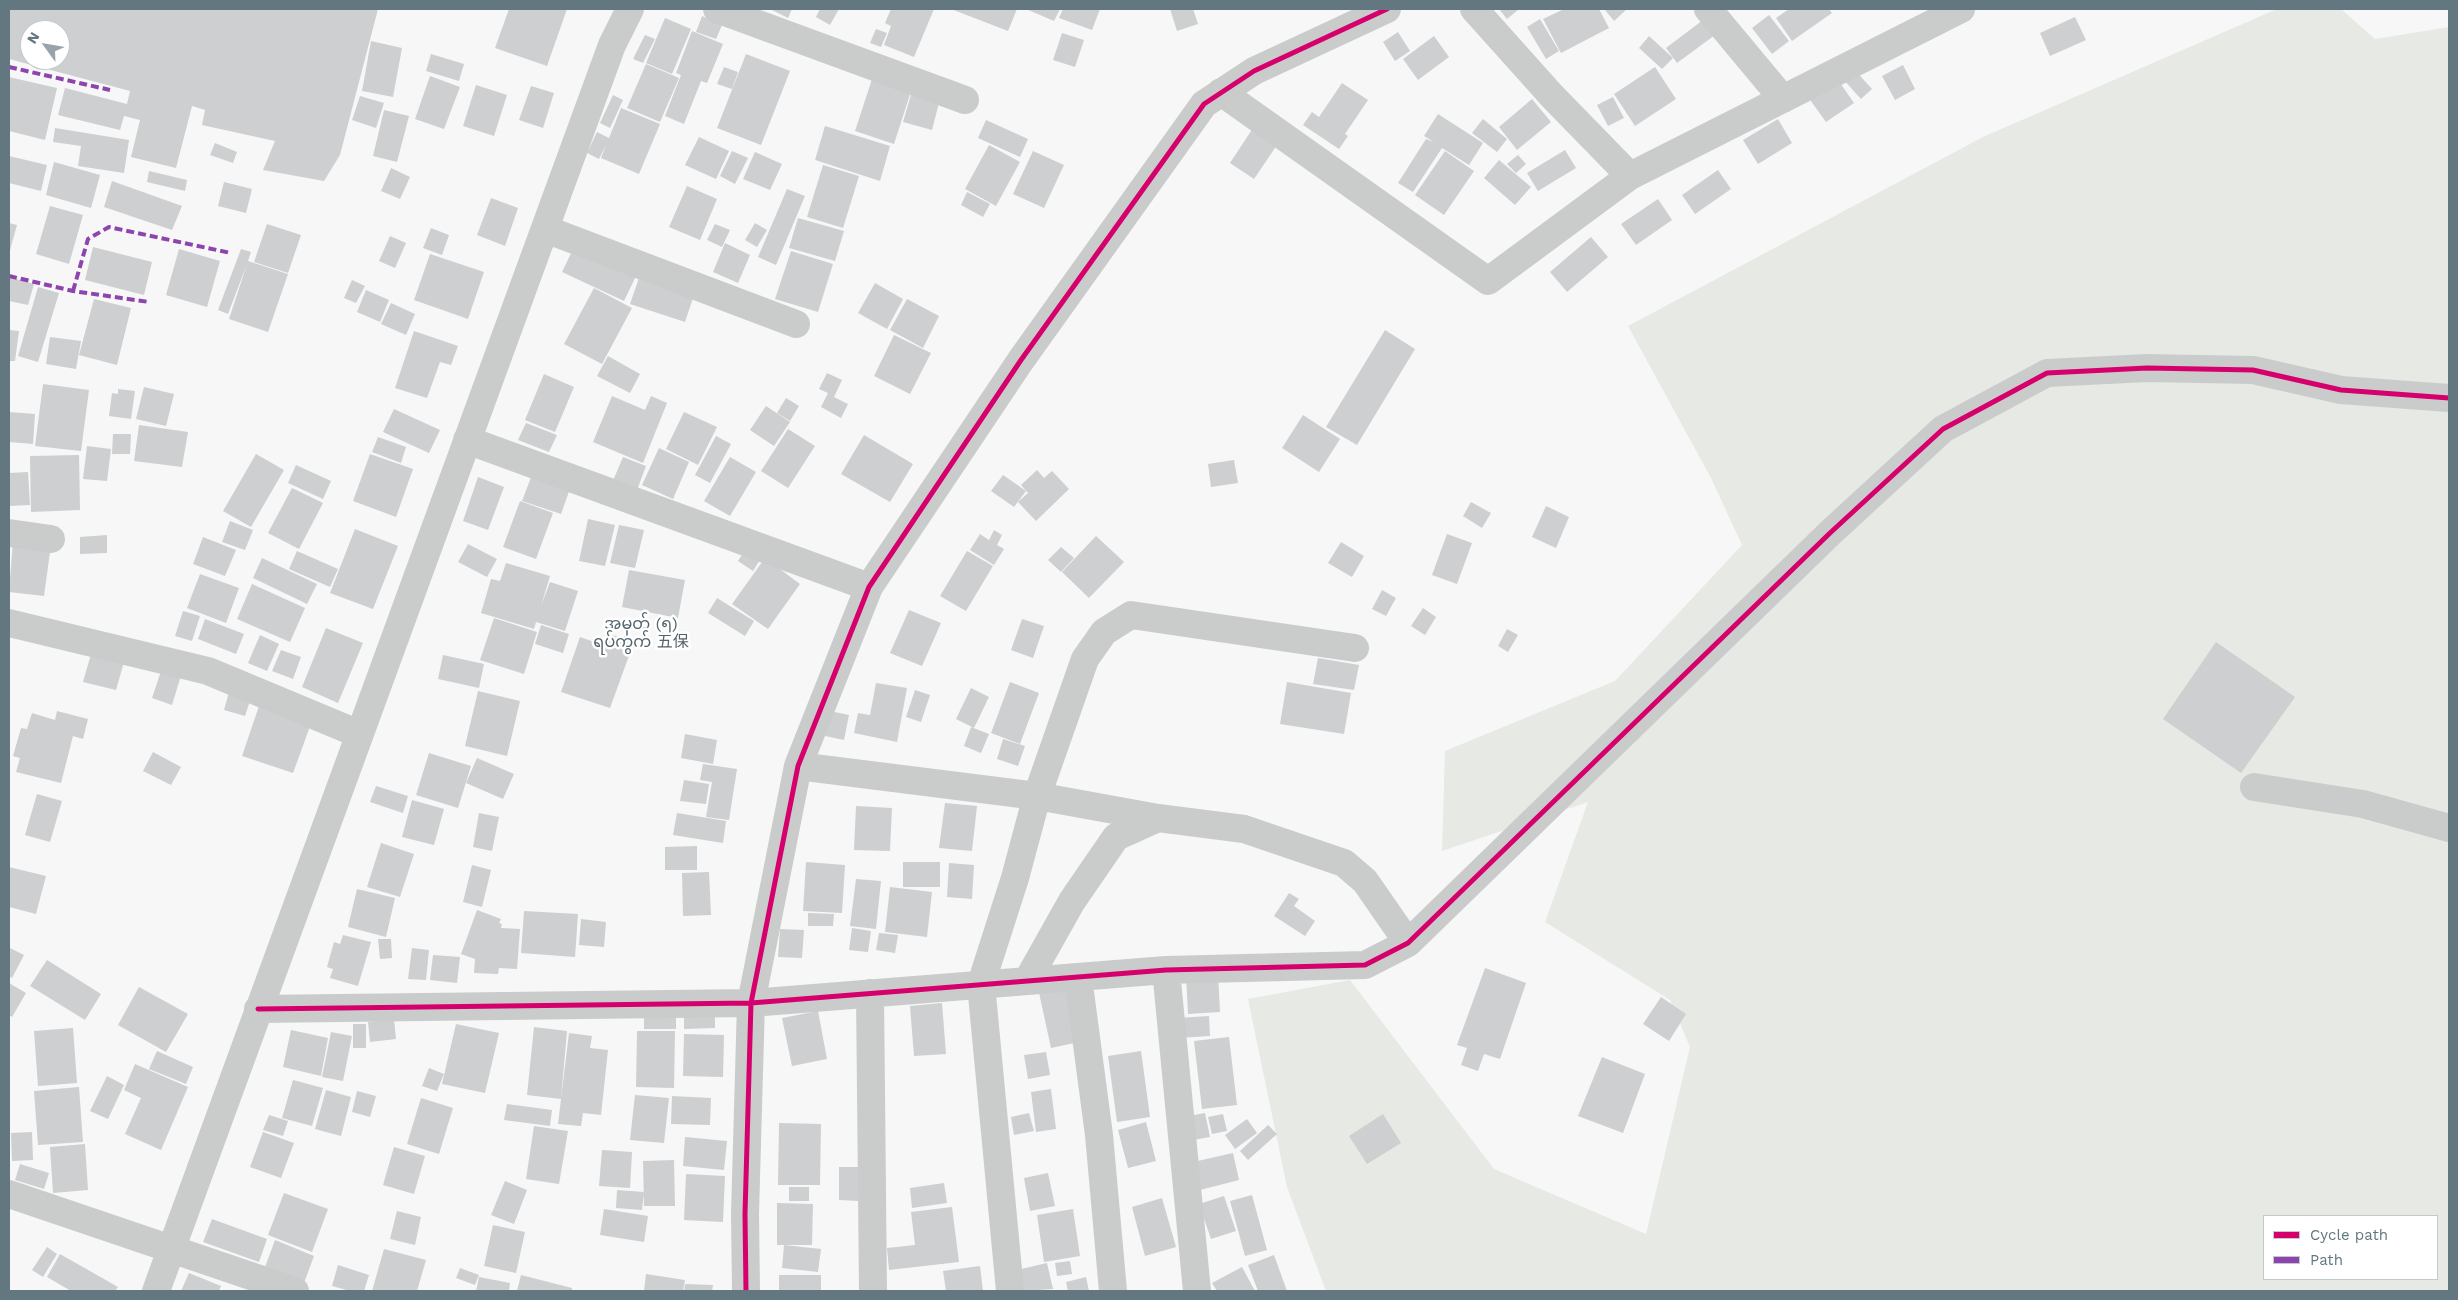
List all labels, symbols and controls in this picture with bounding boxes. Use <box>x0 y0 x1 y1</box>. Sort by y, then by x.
north arrow <box>20 20 70 70</box>
text: N <box>24 29 43 46</box>
district label: အမှတ် (၅) ရပ်ကွက် 五保 <box>593 614 689 652</box>
legend <box>2263 1215 2438 1280</box>
text: Cycle path <box>2310 1226 2388 1244</box>
text: Path <box>2310 1251 2343 1269</box>

